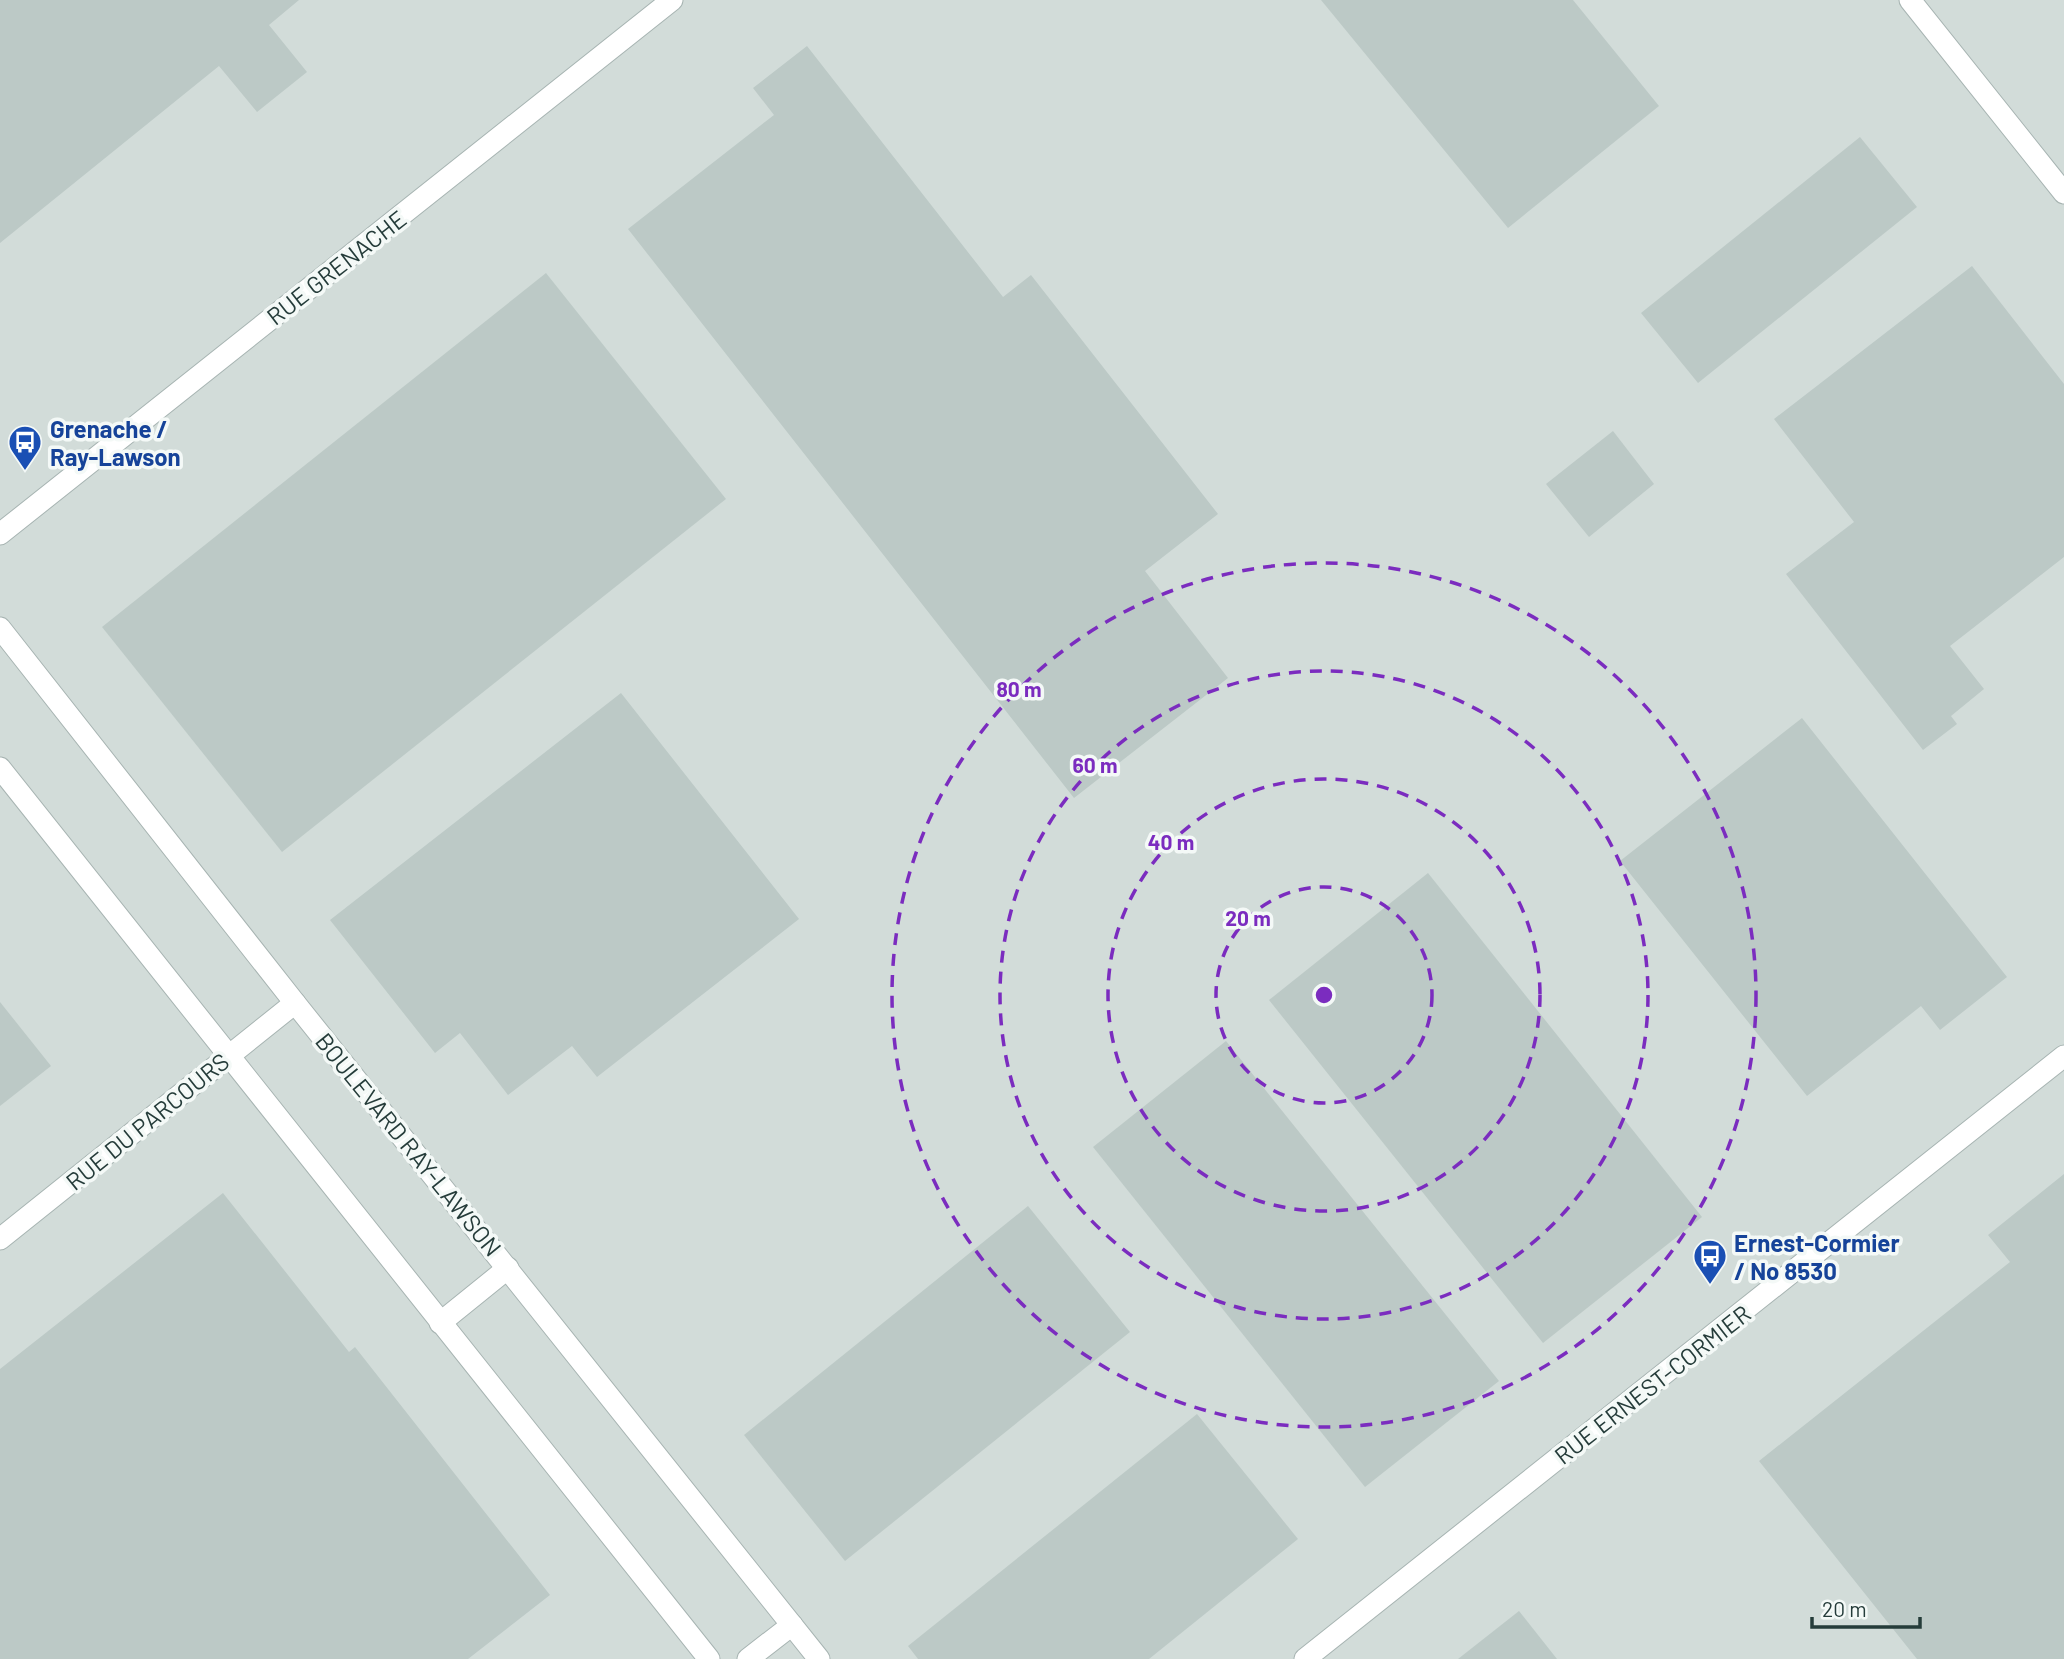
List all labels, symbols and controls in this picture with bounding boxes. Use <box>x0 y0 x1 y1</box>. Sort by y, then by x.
street label: RUE GRENACHE <box>261 204 411 330</box>
place label: Grenache / Ray-Lawson <box>50 414 181 471</box>
bus stop icon: Grenache / Ray-Lawson <box>6 423 44 472</box>
text: 80 m <box>996 676 1042 701</box>
text: 60 m <box>1073 752 1117 777</box>
text: 40 m <box>1148 829 1194 854</box>
text: 20 m <box>1225 905 1271 930</box>
centre of rings <box>1312 983 1336 1007</box>
street label: BOULEVARD RAY-LAWSON <box>310 1027 508 1261</box>
street label: RUE DU PARCOURS <box>60 1046 234 1196</box>
place label: Ernest-Cormier / No 8530 <box>1734 1228 1900 1285</box>
bus stop icon: Ernest-Cormier / No 8530 <box>1691 1237 1729 1286</box>
street label: RUE ERNEST-CORMIER <box>1548 1298 1756 1470</box>
scale bar <box>1812 1586 1920 1630</box>
text: 20 m <box>1822 1596 1867 1621</box>

